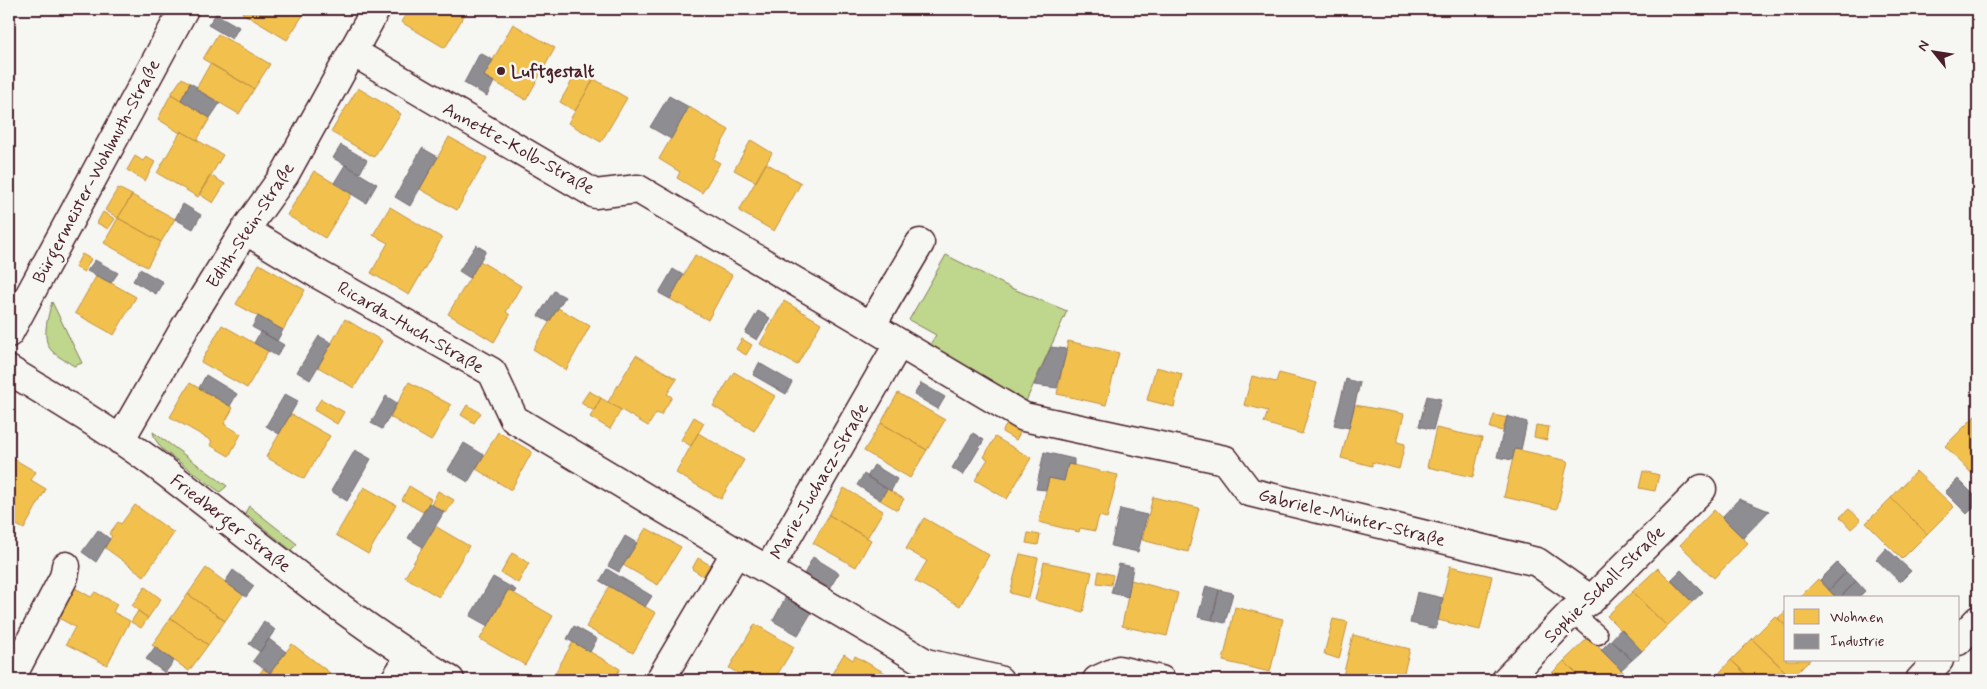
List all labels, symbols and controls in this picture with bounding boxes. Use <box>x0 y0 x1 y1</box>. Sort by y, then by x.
north arrow <box>1910 28 1960 78</box>
text: N <box>1913 37 1934 55</box>
street label: Bürgermeister-Wohlmuth-Straße <box>27 55 168 289</box>
place label: Luftgestalt <box>511 60 595 84</box>
marker: Luftgestalt <box>495 65 507 77</box>
street label: Annette-Kolb-Straße <box>438 97 599 201</box>
street label: Edith-Stein-Straße <box>201 158 301 293</box>
street label: Ricarda-Huch-Straße <box>333 276 488 380</box>
street label: Marie-Juchacz-Straße <box>765 399 875 564</box>
street label: Friedberger Straße <box>164 469 296 580</box>
street label: Gabriele-Münter-Straße <box>1256 483 1448 553</box>
street label: Sophie-Scholl-Straße <box>1539 521 1671 649</box>
legend <box>1784 596 1960 662</box>
text: Wohnen <box>1830 608 1884 628</box>
text: Industrie <box>1830 632 1885 652</box>

